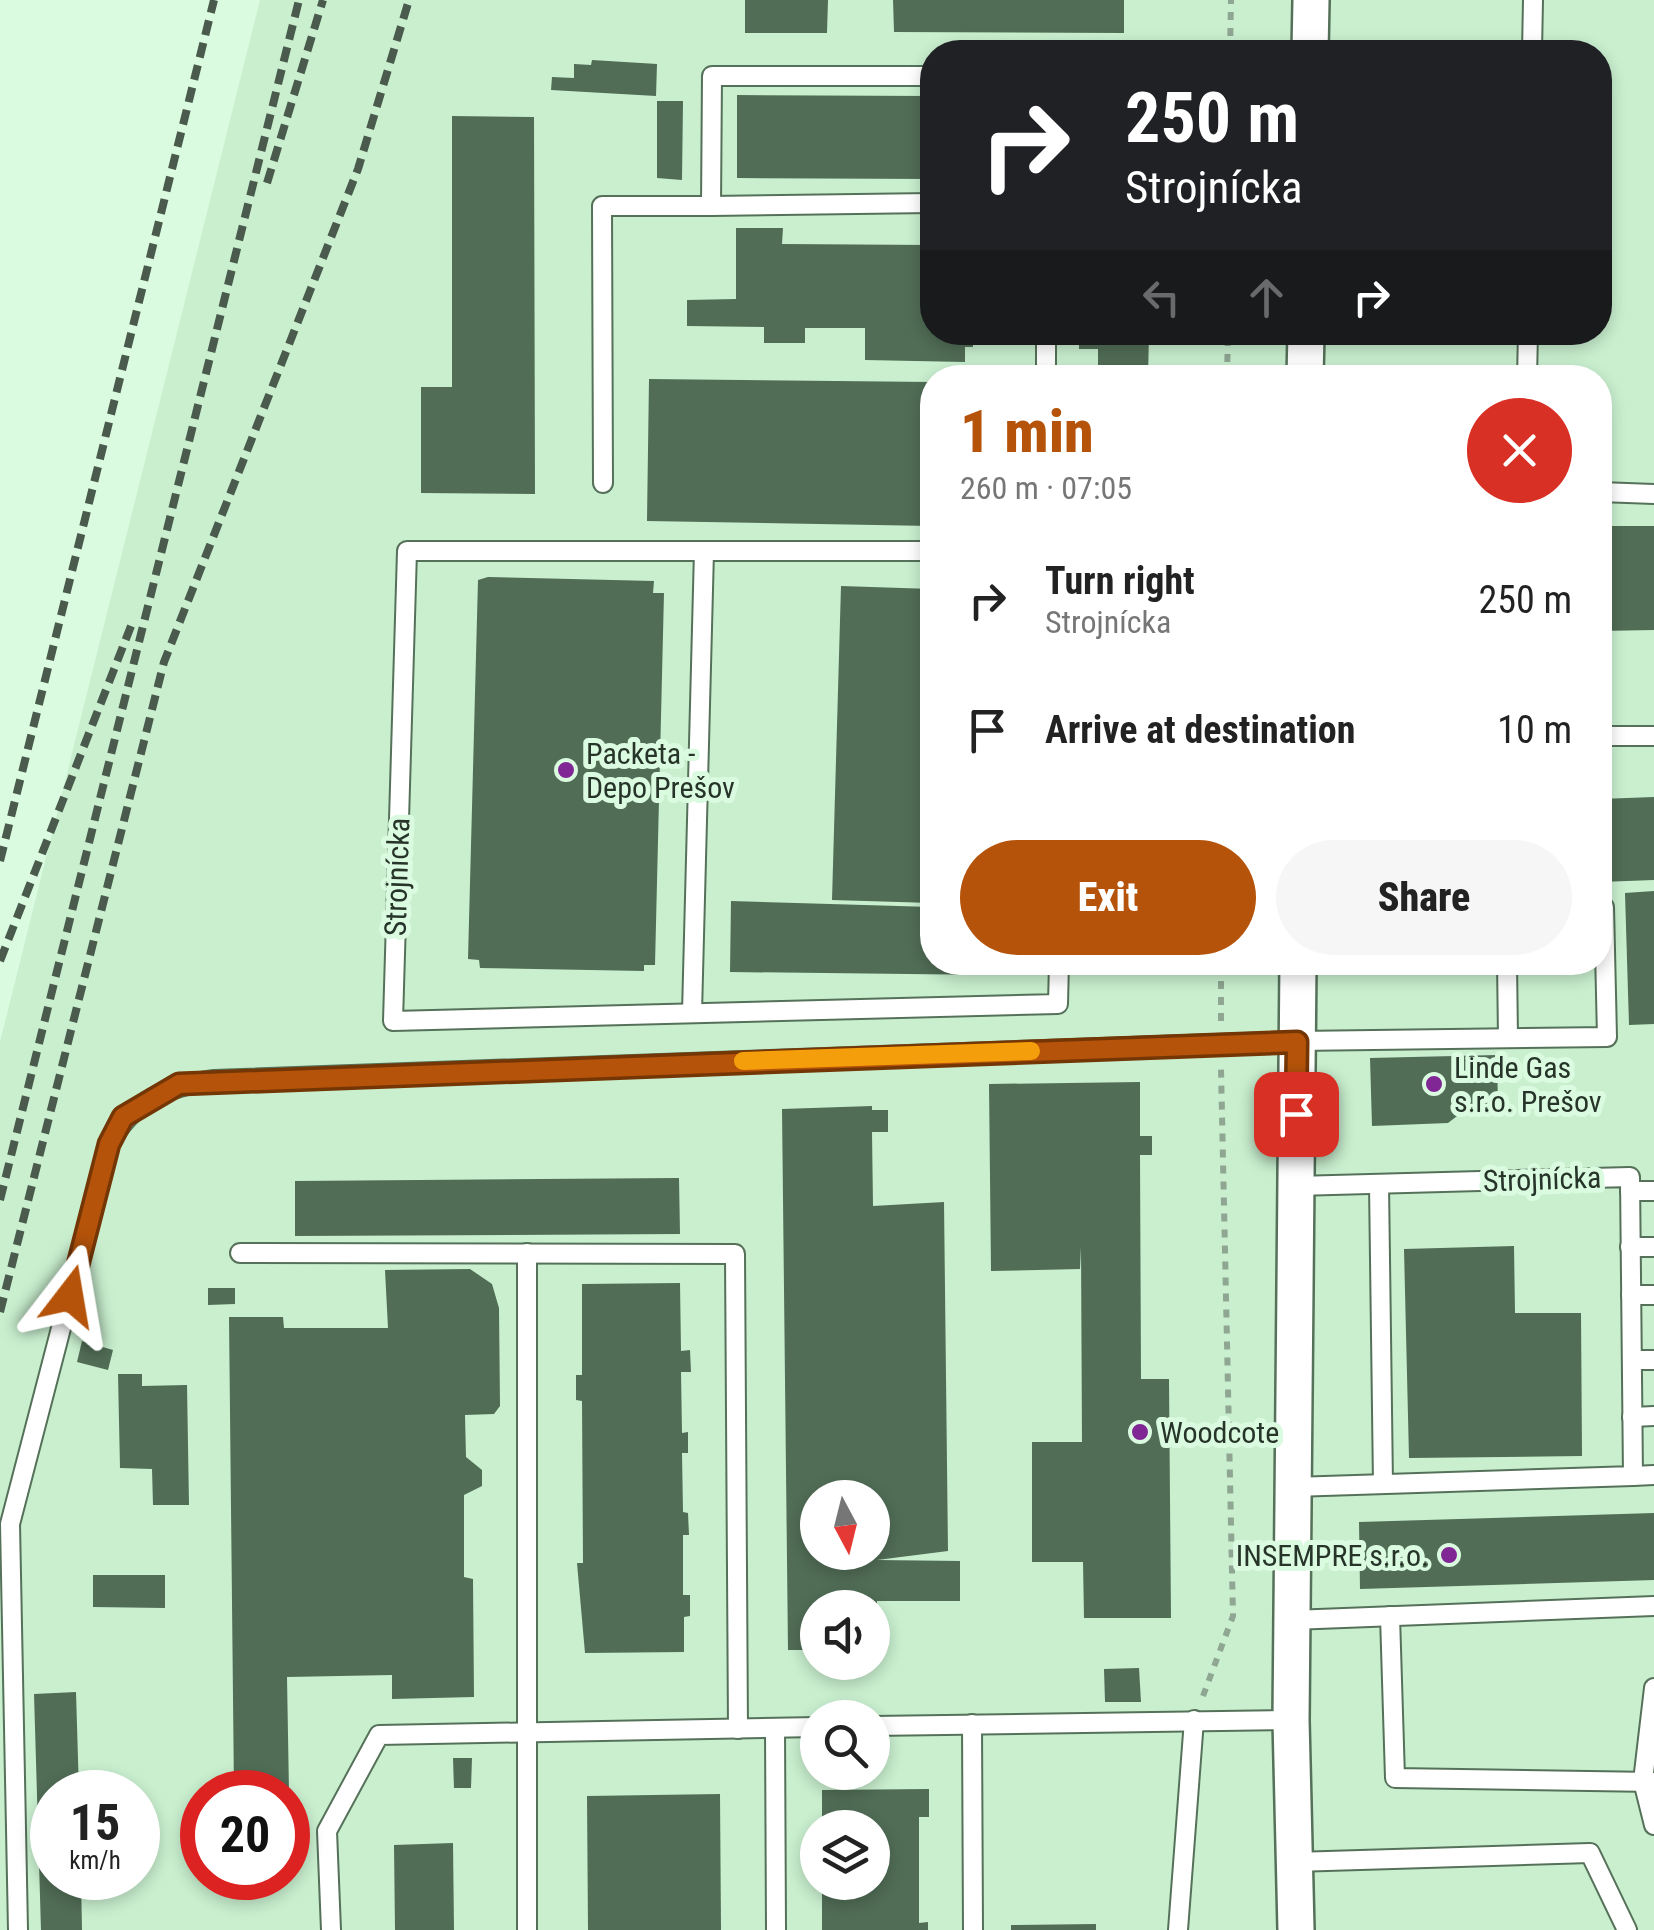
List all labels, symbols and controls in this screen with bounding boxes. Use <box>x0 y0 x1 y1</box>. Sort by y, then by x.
text: 250 m <box>1125 77 1299 159</box>
icon: right <box>960 80 1090 210</box>
text: Strojnícka <box>1125 161 1303 214</box>
icon: left <box>1134 270 1189 325</box>
icon: ahead <box>1239 270 1294 325</box>
icon: right <box>1344 270 1399 325</box>
text: 1 min <box>960 396 1094 467</box>
button: close <box>1467 398 1572 503</box>
text: 260 m · 07:05 <box>960 469 1132 507</box>
text: Turn right <box>1045 559 1195 603</box>
icon: right <box>960 573 1015 628</box>
text: 250 m <box>1478 578 1572 622</box>
text: Strojnícka <box>1045 603 1171 641</box>
icon: arrive <box>960 703 1015 758</box>
text: Arrive at destination <box>1045 708 1355 752</box>
text: 10 m <box>1497 708 1572 752</box>
place label: Packeta - Depo Prešov <box>586 736 735 805</box>
marker: Packeta - Depo Prešov <box>555 759 577 781</box>
street label: Strojnícka <box>377 817 417 937</box>
button: Exit <box>960 840 1256 955</box>
button: Share <box>1276 840 1572 955</box>
place label: Linde Gas s.r.o. Prešov <box>1454 1050 1602 1119</box>
pin <box>1254 1072 1339 1157</box>
marker: Linde Gas s.r.o. Prešov <box>1423 1073 1445 1095</box>
icon: arrive <box>1269 1087 1324 1142</box>
street label: Strojnícka <box>1482 1159 1602 1199</box>
position arrow <box>18 1244 122 1348</box>
place label: Woodcote <box>1160 1415 1279 1450</box>
marker: Woodcote <box>1129 1421 1151 1443</box>
north arrow <box>800 1480 890 1570</box>
map controls <box>800 1480 890 1900</box>
place label: INSEMPRE s.r.o. <box>1236 1538 1429 1573</box>
marker: INSEMPRE s.r.o. <box>1438 1544 1460 1566</box>
button: sound <box>800 1590 890 1680</box>
button: search <box>800 1700 890 1790</box>
speed limit sign: 20 <box>180 1770 310 1900</box>
text: 15 <box>70 1794 120 1852</box>
button: layers <box>800 1810 890 1900</box>
text: km/h <box>69 1846 121 1875</box>

